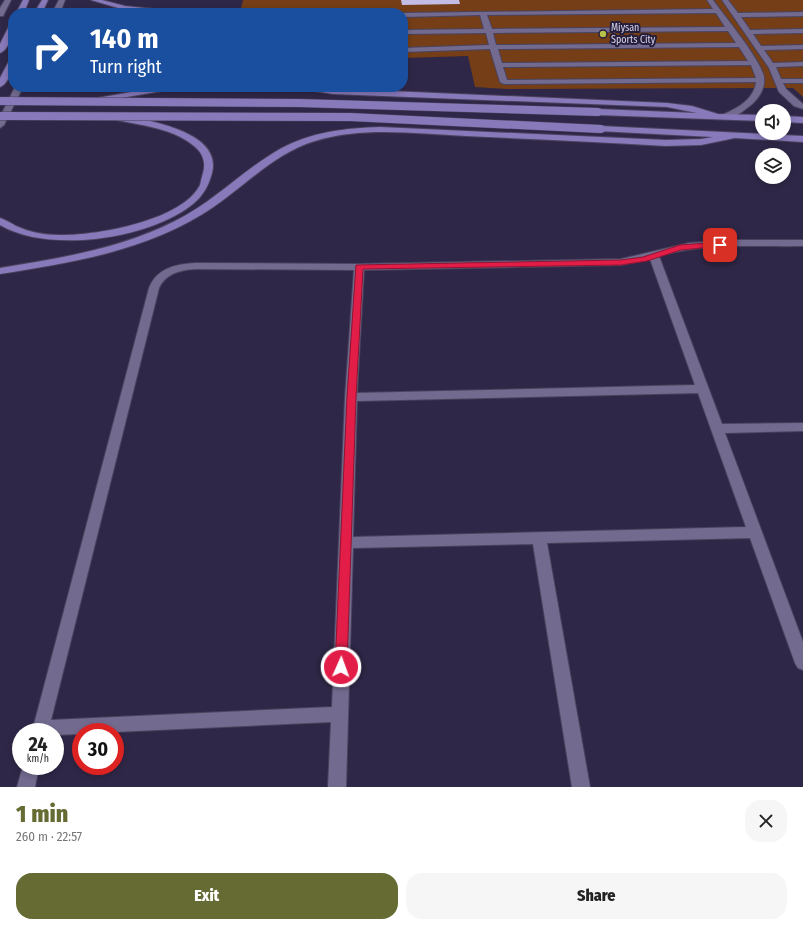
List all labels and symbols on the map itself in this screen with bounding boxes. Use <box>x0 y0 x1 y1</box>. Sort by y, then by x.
place label: Miysan Sports City <box>611 22 656 46</box>
marker: Miysan Sports City <box>598 29 608 39</box>
pin <box>703 228 737 262</box>
position arrow <box>320 646 362 688</box>
speed limit sign: 30 <box>72 723 124 775</box>

